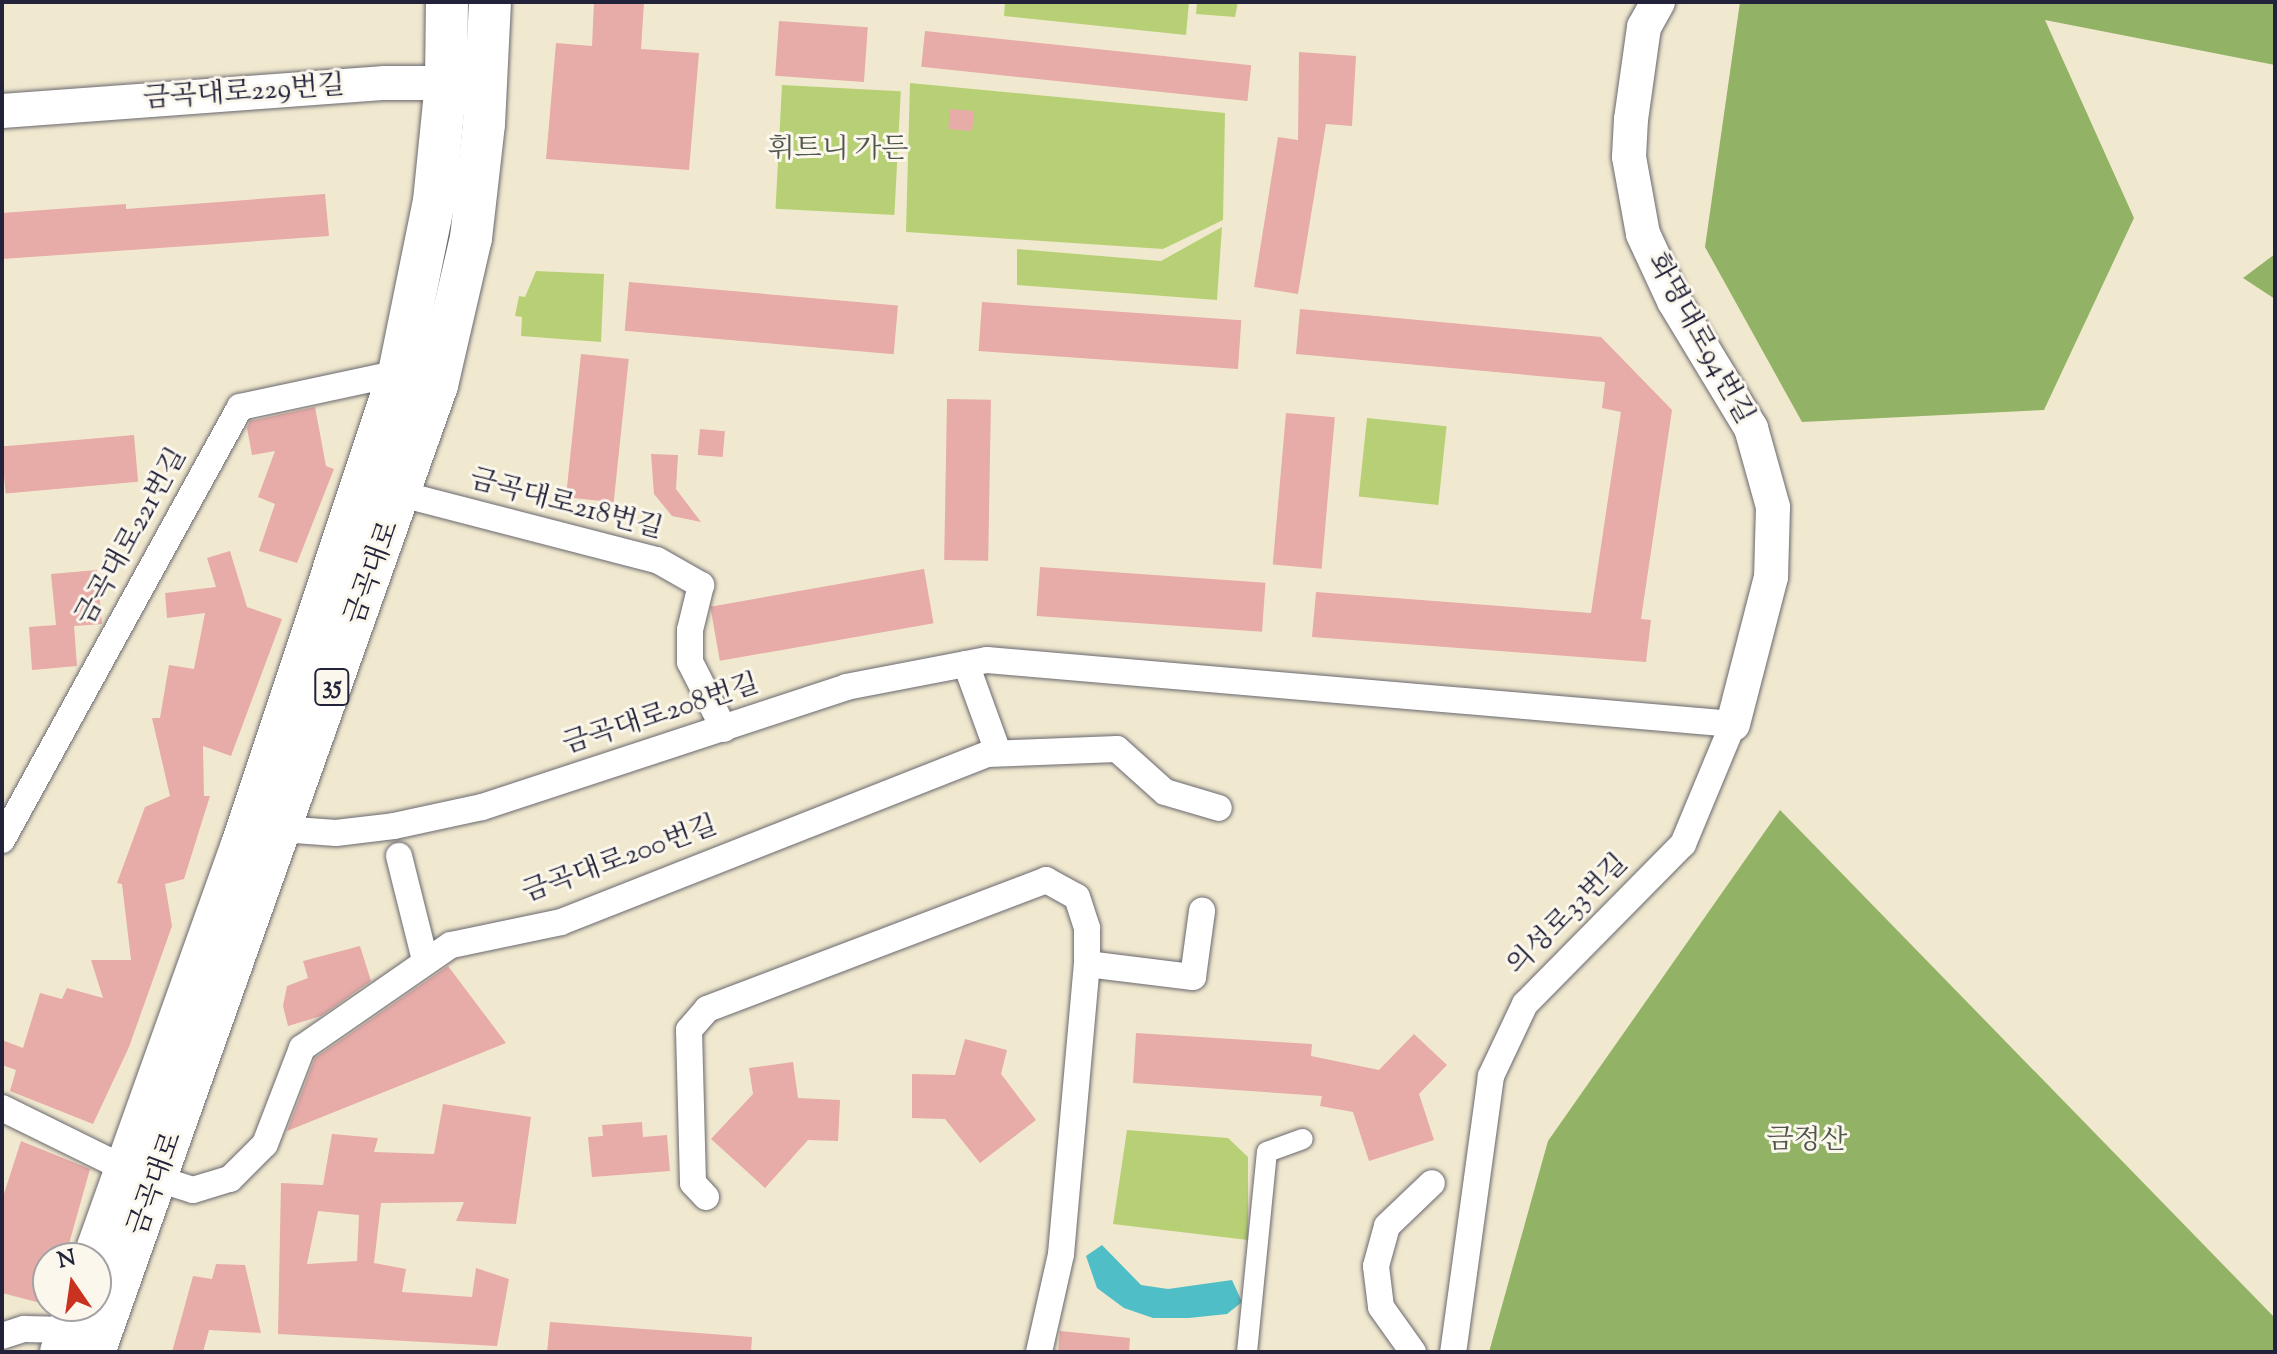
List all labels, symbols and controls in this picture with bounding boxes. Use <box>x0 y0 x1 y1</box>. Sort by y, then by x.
street label: 금곡대로229번길 <box>142 69 346 117</box>
park label: 휘트니 가든 <box>767 133 909 167</box>
street label: 화명대로94번길 <box>1639 248 1761 430</box>
street label: 금곡대로221번길 <box>69 442 195 632</box>
street label: 금곡대로218번길 <box>466 463 666 547</box>
street label: 금곡대로 <box>339 516 407 630</box>
road number: 35 <box>314 665 350 709</box>
street label: 금곡대로208번길 <box>559 667 763 763</box>
street label: 금곡대로200번길 <box>518 809 722 911</box>
street label: 의성로33번길 <box>1500 847 1636 983</box>
park label: 금정산 <box>1766 1124 1848 1158</box>
street label: 금곡대로 <box>122 1127 190 1241</box>
north arrow <box>32 1242 112 1322</box>
text: N <box>55 1243 79 1278</box>

